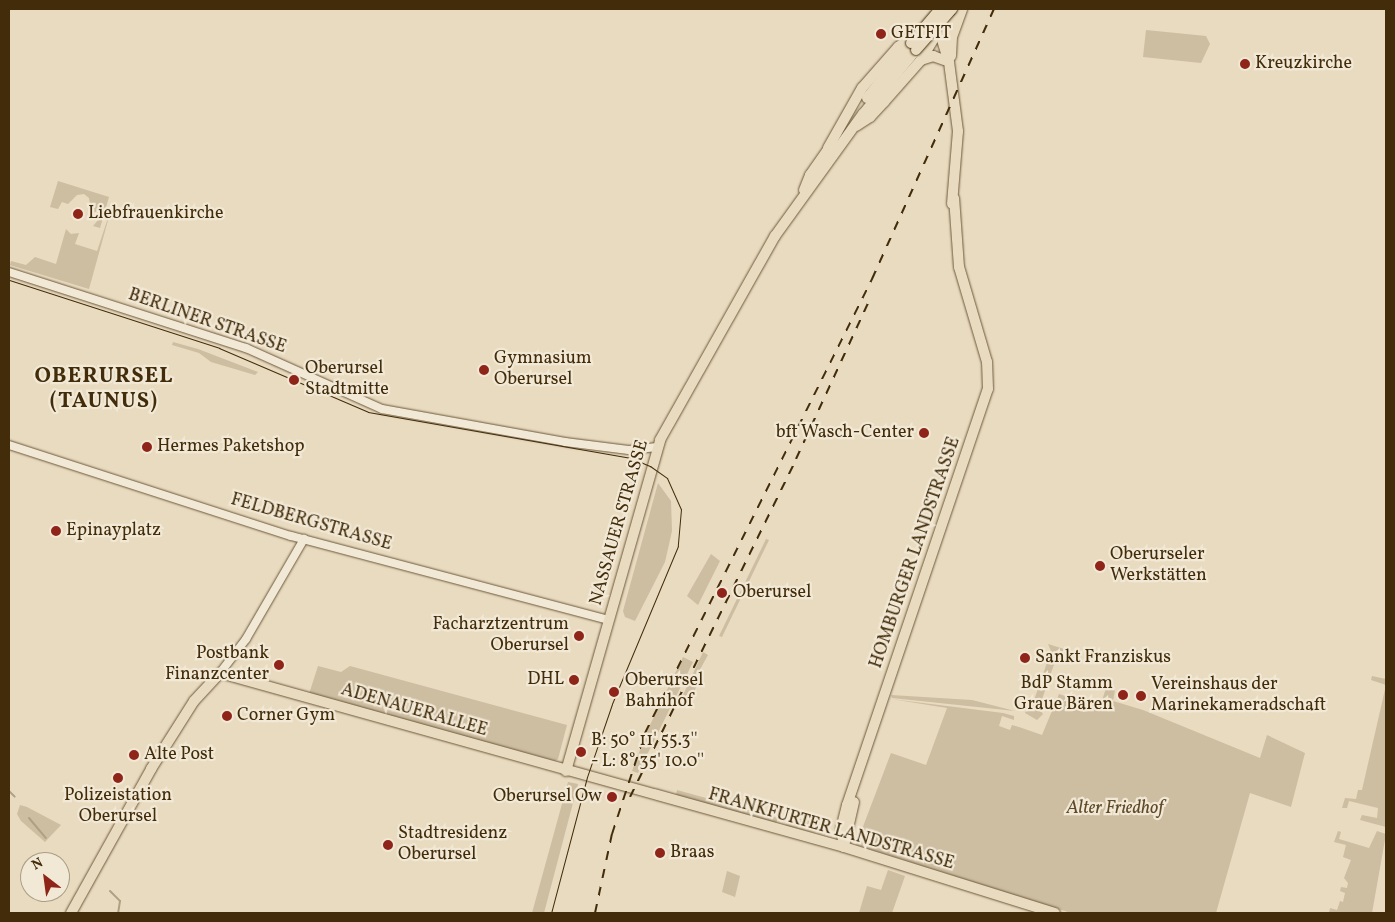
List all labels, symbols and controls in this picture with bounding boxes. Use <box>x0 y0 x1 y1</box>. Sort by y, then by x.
place label: GETFIT <box>891 23 951 45</box>
marker: GETFIT <box>875 28 887 40</box>
place label: Kreuzkirche <box>1255 53 1352 75</box>
marker: Kreuzkirche <box>1239 58 1251 70</box>
place label: Liebfrauenkirche <box>88 203 224 225</box>
marker: Liebfrauenkirche <box>72 208 84 220</box>
street label: BERLINER STRASSE <box>125 285 289 359</box>
place label: Gymnasium Oberursel <box>494 349 592 392</box>
place label: Oberursel Stadtmitte <box>305 359 389 402</box>
district label: OBERURSEL (TAUNUS) <box>33 363 175 414</box>
marker: Gymnasium Oberursel <box>478 364 490 376</box>
marker: Oberursel Stadtmitte <box>287 373 301 387</box>
place label: bft Wasch-Center <box>775 422 914 444</box>
marker: bft Wasch-Center <box>918 427 930 439</box>
street label: HOMBURGER LANDSTRASSE <box>866 434 966 672</box>
place label: Hermes Paketshop <box>157 436 305 458</box>
street label: NASSAUER STRASSE <box>586 438 654 608</box>
marker: Hermes Paketshop <box>141 441 153 453</box>
street label: FELDBERGSTRASSE <box>228 490 394 556</box>
place label: Epinayplatz <box>66 520 161 542</box>
marker: Epinayplatz <box>50 525 62 537</box>
place label: Oberurseler Werkstätten <box>1110 545 1207 588</box>
marker: Oberurseler Werkstätten <box>1094 560 1106 572</box>
place label: Oberursel <box>733 582 811 604</box>
marker: Oberursel <box>715 586 729 600</box>
place label: Facharztzentrum Oberursel <box>432 615 569 658</box>
marker: Facharztzentrum Oberursel <box>573 630 585 642</box>
place label: Postbank Finanzcenter <box>165 644 269 686</box>
place label: Sankt Franziskus <box>1035 647 1171 669</box>
marker: Sankt Franziskus <box>1019 652 1031 664</box>
marker: Postbank Finanzcenter <box>273 659 285 671</box>
place label: DHL <box>527 669 564 691</box>
place label: Oberursel Bahnhof <box>625 671 703 714</box>
marker: DHL <box>568 674 580 686</box>
place label: BdP Stamm Graue Bären <box>1014 674 1113 716</box>
place label: Vereinshaus der Marinekameradschaft <box>1151 675 1326 718</box>
street label: ADENAUERALLEE <box>338 680 490 742</box>
marker: Oberursel Bahnhof <box>607 685 621 699</box>
marker: BdP Stamm Graue Bären <box>1117 689 1129 701</box>
marker: Vereinshaus der Marinekameradschaft <box>1135 690 1147 702</box>
place label: Corner Gym <box>237 705 335 727</box>
marker: Corner Gym <box>221 710 233 722</box>
place label: B: 50° 11' 55.3'' - L: 8° 35' 10.0'' <box>591 731 704 774</box>
place label: Alte Post <box>144 744 214 766</box>
marker: B: 50° 11' 55.3'' - L: 8° 35' 10.0'' <box>575 746 587 758</box>
marker: Alte Post <box>128 749 140 761</box>
marker: Polizeistation Oberursel <box>112 772 124 784</box>
street label: FRANKFURTER LANDSTRASSE <box>705 784 957 876</box>
place label: Polizeistation Oberursel <box>64 786 172 829</box>
place label: Oberursel Ow <box>493 786 602 808</box>
marker: Oberursel Ow <box>606 791 618 803</box>
park label: Alter Friedhof <box>1066 798 1164 820</box>
place label: Stadtresidenz Oberursel <box>398 824 507 866</box>
marker: Stadtresidenz Oberursel <box>382 839 394 851</box>
place label: Braas <box>670 842 714 864</box>
marker: Braas <box>654 847 666 859</box>
north arrow <box>20 852 70 902</box>
text: N <box>29 854 47 875</box>

